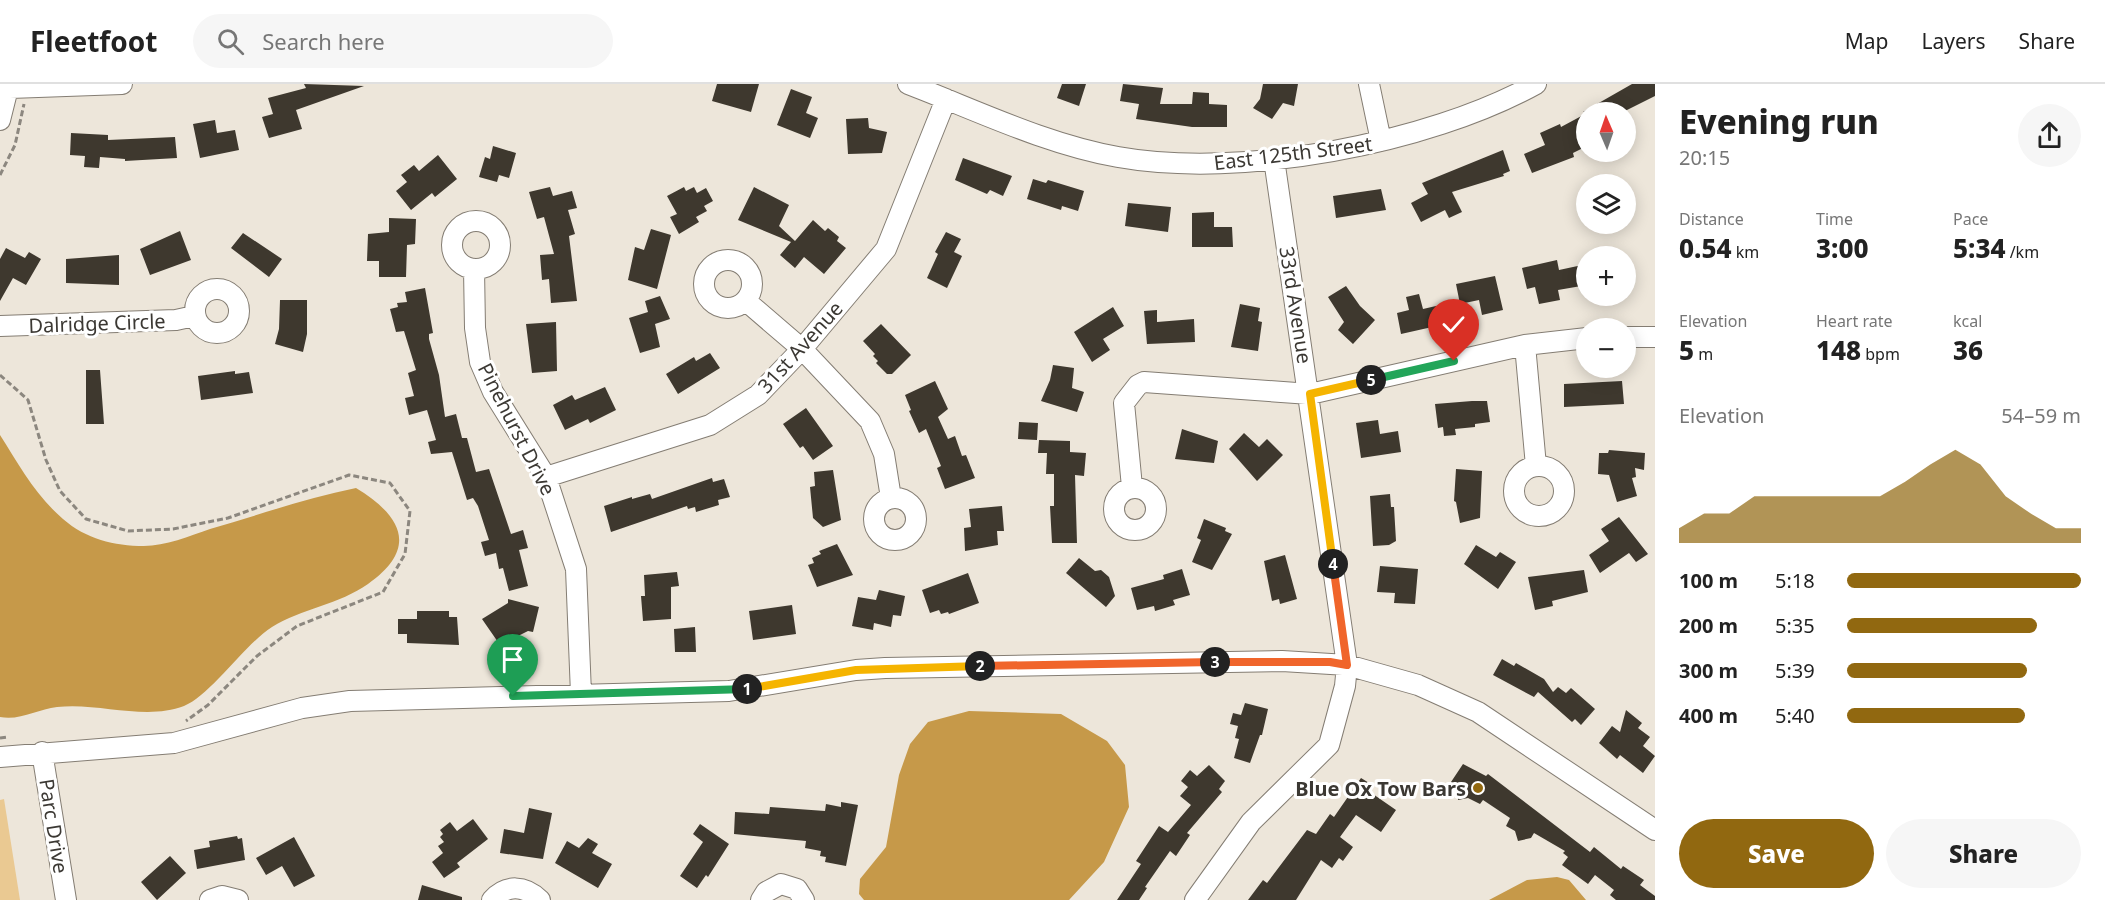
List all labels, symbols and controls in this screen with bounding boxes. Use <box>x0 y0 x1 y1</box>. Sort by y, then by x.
search box <box>193 14 613 68</box>
text: Fleetfoot <box>30 22 157 60</box>
icon: search <box>214 25 247 58</box>
text: Search here <box>262 26 385 56</box>
text: Map <box>1845 27 1889 55</box>
text: Layers <box>1922 27 1986 55</box>
text: Share <box>2019 27 2075 55</box>
text: Evening run <box>1679 99 1879 144</box>
north arrow <box>1576 102 1636 162</box>
map controls <box>1576 102 1636 378</box>
button: share <box>2018 104 2081 167</box>
street label: East 125th Street <box>1212 130 1374 176</box>
text: 20:15 <box>1679 144 1730 171</box>
button: layers <box>1576 174 1636 234</box>
text: Distance <box>1679 208 1744 230</box>
text: Time <box>1816 208 1853 230</box>
text: Pace <box>1953 208 1988 230</box>
text: 0.54 <box>1679 230 1732 266</box>
text: 3:00 <box>1816 230 1869 266</box>
text: 5:34 <box>1953 230 2006 266</box>
text: km <box>1732 241 1759 263</box>
text: /km <box>2006 241 2039 263</box>
street label: 33rd Avenue <box>1273 244 1319 366</box>
button: + <box>1576 246 1636 306</box>
street label: 31st Avenue <box>751 295 849 399</box>
pin <box>1428 299 1479 361</box>
street label: Dalridge Circle <box>28 307 166 339</box>
icon: check <box>1437 308 1470 341</box>
text: Elevation <box>1679 310 1747 332</box>
text: Heart rate <box>1816 310 1892 332</box>
text: kcal <box>1953 310 1982 332</box>
button: − <box>1576 318 1636 378</box>
text: 5 <box>1679 332 1694 368</box>
text: 148 <box>1816 332 1861 368</box>
text: 36 <box>1953 332 1983 368</box>
text: m <box>1694 343 1713 365</box>
text: bpm <box>1861 343 1900 365</box>
street label: Pinehurst Drive <box>472 358 562 500</box>
pin: 5 <box>1356 365 1386 395</box>
text: 5 <box>1366 369 1376 391</box>
text: Elevation <box>1679 402 1764 429</box>
text: 54–59 m <box>2001 402 2081 429</box>
pin: 4 <box>1318 549 1348 579</box>
text: 4 <box>1328 553 1338 575</box>
text: 100 m <box>1679 567 1738 594</box>
text: 5:18 <box>1775 567 1815 594</box>
text: 200 m <box>1679 612 1738 639</box>
text: 5:35 <box>1775 612 1815 639</box>
pin <box>487 634 538 696</box>
icon: arrive <box>496 643 529 676</box>
pin: 3 <box>1200 647 1230 677</box>
pin: 2 <box>965 651 995 681</box>
text: 3 <box>1210 651 1220 673</box>
text: 2 <box>975 655 985 677</box>
text: 300 m <box>1679 657 1738 684</box>
text: 5:39 <box>1775 657 1815 684</box>
pin: 1 <box>732 674 762 704</box>
text: 1 <box>742 678 752 700</box>
text: 400 m <box>1679 702 1738 729</box>
text: 5:40 <box>1775 702 1815 729</box>
place label: Blue Ox Tow Bars <box>1295 775 1466 802</box>
street label: Parc Drive <box>33 777 75 875</box>
marker: Blue Ox Tow Bars <box>1471 781 1485 795</box>
button: Save <box>1679 819 1874 888</box>
button: Share <box>1886 819 2081 888</box>

